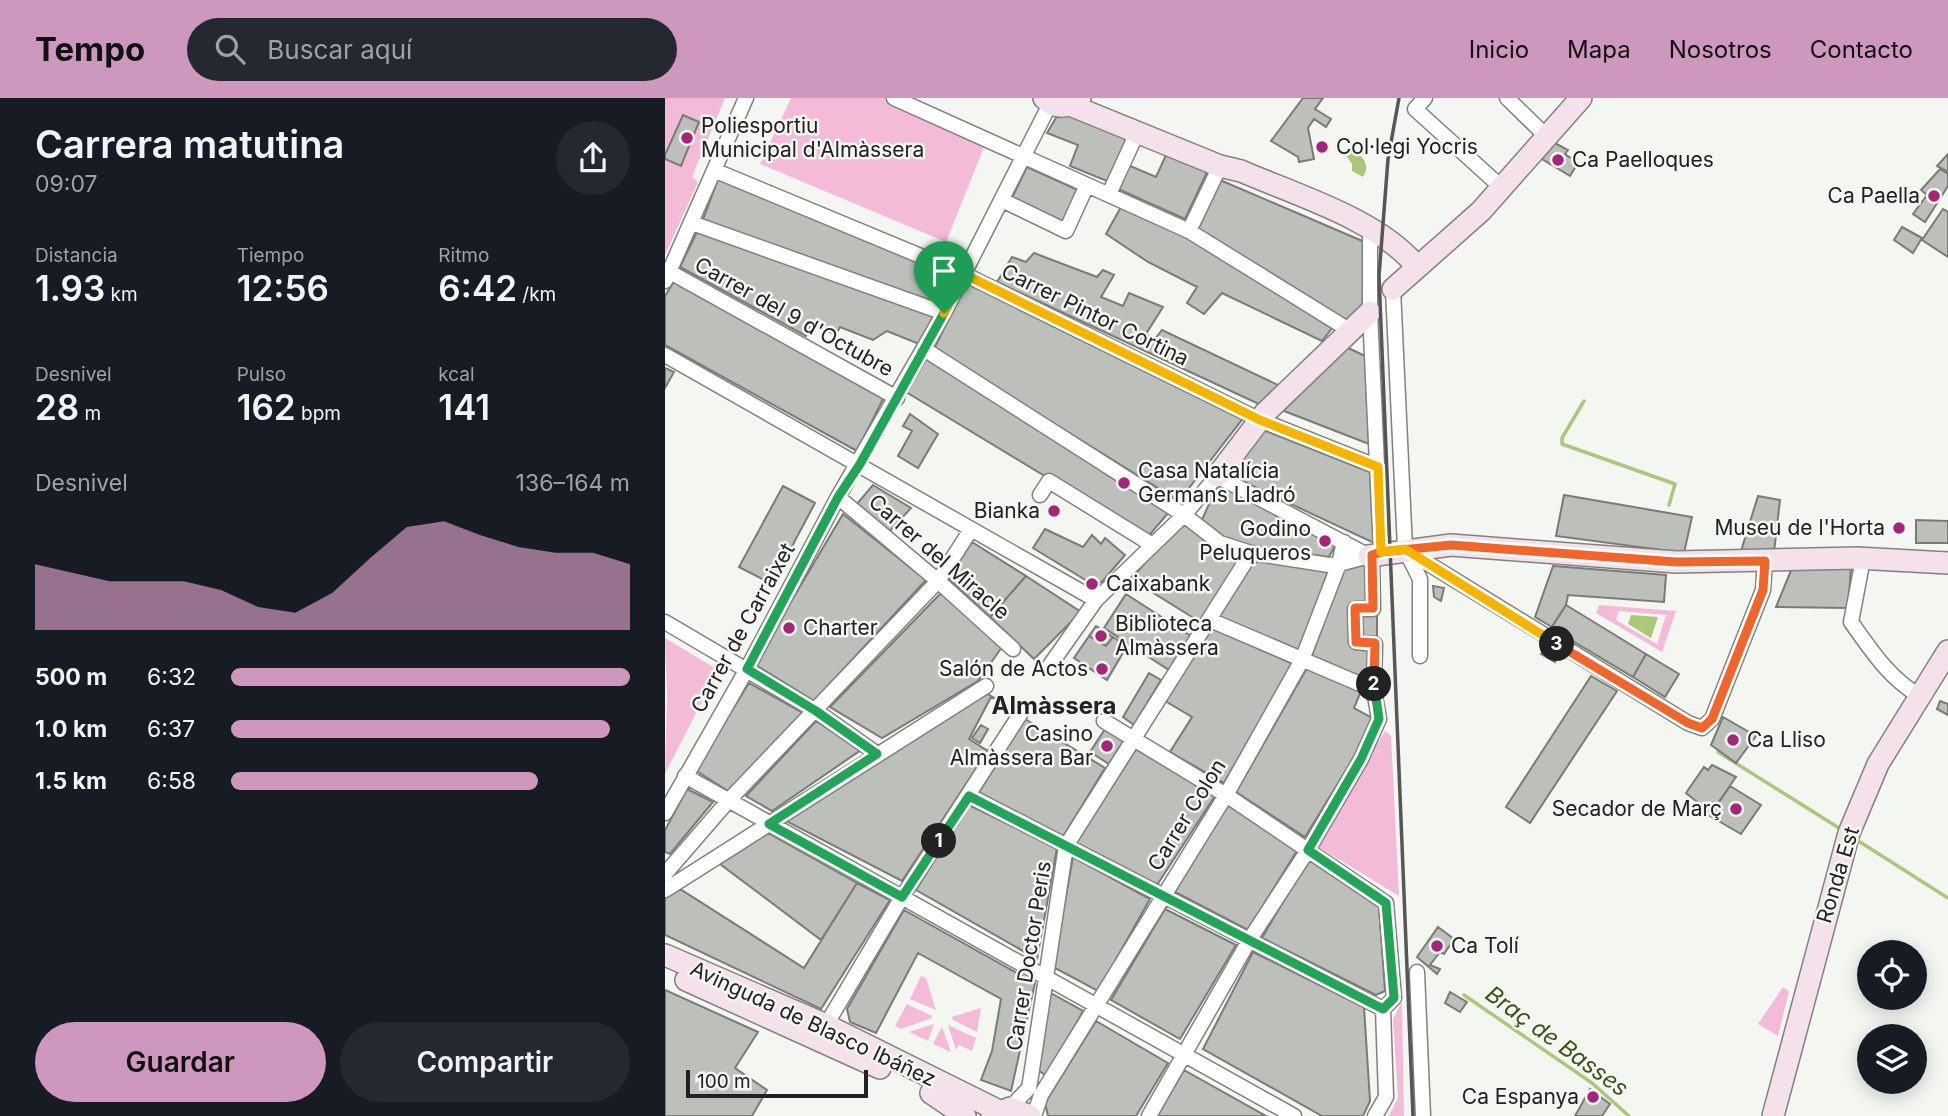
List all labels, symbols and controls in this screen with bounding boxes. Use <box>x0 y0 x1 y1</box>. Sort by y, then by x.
search box <box>187 18 677 81</box>
text: Tempo <box>35 29 145 69</box>
icon: search <box>211 30 249 68</box>
text: Buscar aquí <box>267 34 412 65</box>
text: Inicio <box>1469 35 1529 64</box>
text: Mapa <box>1567 35 1631 64</box>
text: Nosotros <box>1669 35 1772 64</box>
text: Contacto <box>1810 35 1913 64</box>
place label: Poliesportiu Municipal d'Almàssera <box>701 113 924 162</box>
text: Carrera matutina <box>35 121 344 167</box>
button: share <box>556 121 630 195</box>
marker: Poliesportiu Municipal d'Almàssera <box>679 130 695 146</box>
place label: Col·legi Yocris <box>1336 134 1478 159</box>
marker: Col·legi Yocris <box>1314 139 1330 155</box>
place label: Ca Paelloques <box>1572 147 1714 172</box>
marker: Ca Paelloques <box>1550 152 1566 168</box>
text: 09:07 <box>35 170 97 198</box>
place label: Ca Paella <box>1828 183 1920 208</box>
marker: Ca Paella <box>1926 188 1942 204</box>
pin <box>914 241 974 313</box>
text: Distancia <box>35 244 118 267</box>
text: Tiempo <box>237 244 304 267</box>
text: Ritmo <box>438 244 489 267</box>
street label: Carrer del 9 d'Octubre <box>691 252 898 382</box>
icon: arrive <box>925 252 963 290</box>
street label: Carrer Pintor Cortina <box>997 258 1193 371</box>
text: 1.93 <box>35 267 105 309</box>
text: 12:56 <box>237 267 329 309</box>
text: 6:42 <box>438 267 517 309</box>
text: km <box>105 283 138 306</box>
text: /km <box>517 283 556 306</box>
text: Desnivel <box>35 363 112 386</box>
text: Pulso <box>237 363 286 386</box>
text: kcal <box>438 363 475 386</box>
text: 28 <box>35 386 79 428</box>
text: 162 <box>237 386 296 428</box>
text: 141 <box>438 386 490 428</box>
text: m <box>79 402 101 425</box>
text: bpm <box>296 402 341 425</box>
place label: Casa Natalícia Germans Lladró <box>1138 458 1296 507</box>
text: Desnivel <box>35 469 128 497</box>
text: 136–164 m <box>516 469 630 497</box>
marker: Casa Natalícia Germans Lladró <box>1116 475 1132 491</box>
street label: Carrer del Miracle <box>864 489 1015 624</box>
place label: Bianka <box>974 498 1040 523</box>
marker: Bianka <box>1046 503 1062 519</box>
place label: Museu de l'Horta <box>1714 515 1885 540</box>
place label: Godino Peluqueros <box>1199 516 1311 565</box>
marker: Museu de l'Horta <box>1891 520 1907 536</box>
marker: Godino Peluqueros <box>1317 533 1333 549</box>
street label: Carrer de Carraixet <box>686 538 800 717</box>
place label: Caixabank <box>1106 571 1211 596</box>
marker: Caixabank <box>1084 576 1100 592</box>
place label: Biblioteca Almàssera <box>1115 611 1219 660</box>
place label: Charter <box>803 615 878 640</box>
marker: Charter <box>781 620 797 636</box>
pin: 3 <box>1539 626 1575 662</box>
marker: Biblioteca Almàssera <box>1093 628 1109 644</box>
text: 3 <box>1550 632 1563 655</box>
place label: Salón de Actos <box>939 656 1088 681</box>
marker: Salón de Actos <box>1094 661 1110 677</box>
text: 500 m <box>35 663 107 691</box>
text: 6:32 <box>147 663 196 691</box>
pin: 2 <box>1357 666 1391 702</box>
text: 2 <box>1368 672 1379 695</box>
district label: Almàssera <box>992 691 1116 720</box>
text: 1.0 km <box>35 715 107 743</box>
text: 6:37 <box>147 715 195 743</box>
place label: Casino Almàssera Bar <box>950 721 1093 770</box>
place label: Ca Lliso <box>1747 727 1826 752</box>
marker: Ca Lliso <box>1725 732 1741 748</box>
marker: Casino Almàssera Bar <box>1099 738 1115 754</box>
street label: Carrer Colon <box>1142 754 1231 875</box>
text: 1.5 km <box>35 767 107 795</box>
text: 6:58 <box>147 767 196 795</box>
place label: Secador de Març <box>1552 796 1722 821</box>
marker: Secador de Març <box>1728 801 1744 817</box>
pin: 1 <box>921 824 957 858</box>
street label: Ronda Est <box>1811 824 1864 926</box>
text: 1 <box>934 829 943 852</box>
street label: Carrer Doctor Peris <box>1001 859 1056 1053</box>
place label: Ca Tolí <box>1451 933 1520 958</box>
marker: Ca Tolí <box>1429 938 1445 954</box>
map controls <box>1857 940 1927 1094</box>
button: locate <box>1857 940 1927 1010</box>
street label: Avinguda de Blasco Ibáñez <box>687 956 940 1091</box>
water label: Braç de Basses <box>1480 980 1634 1102</box>
button: Guardar <box>35 1022 326 1102</box>
button: Compartir <box>340 1022 630 1102</box>
button: layers <box>1857 1024 1927 1094</box>
scale bar <box>686 1067 868 1099</box>
text: 100 m <box>697 1070 751 1093</box>
place label: Ca Espanya <box>1462 1084 1579 1109</box>
marker: Ca Espanya <box>1585 1089 1601 1105</box>

